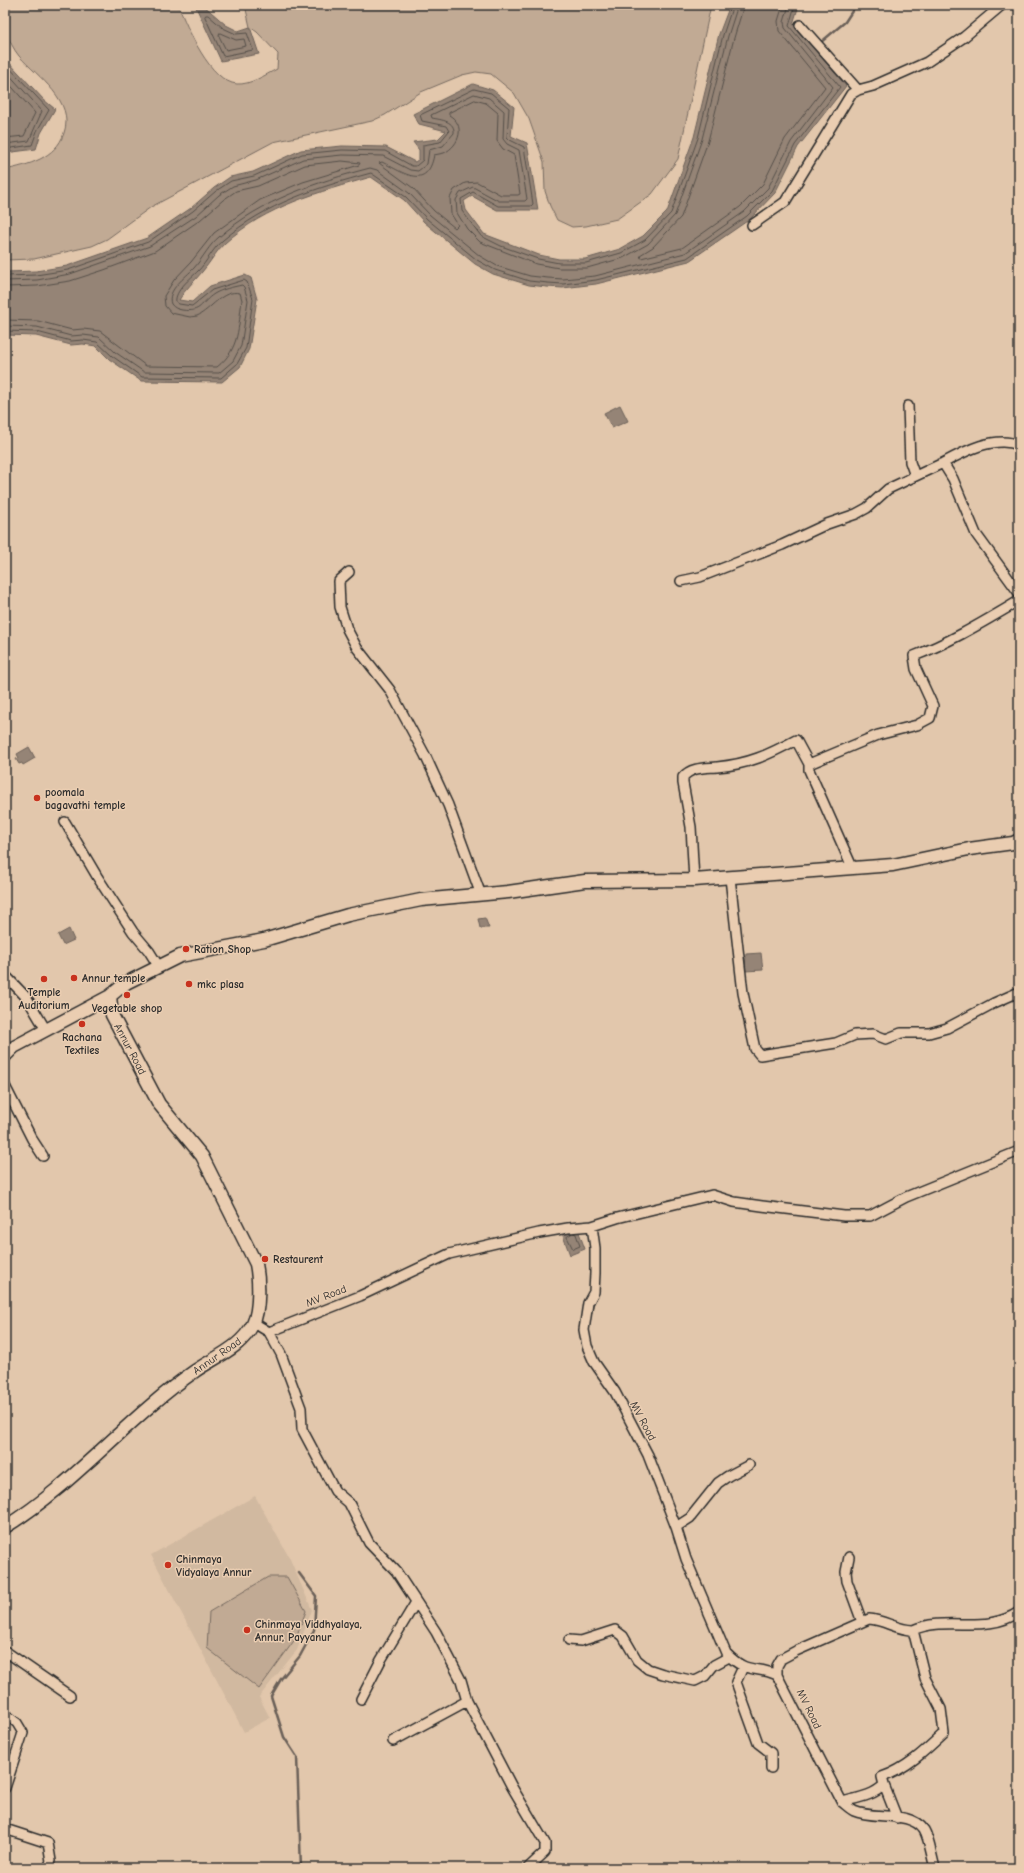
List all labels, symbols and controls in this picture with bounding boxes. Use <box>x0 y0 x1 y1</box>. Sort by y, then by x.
place label: poomala bagavathi temple <box>45 786 126 812</box>
marker: poomala bagavathi temple <box>32 793 42 803</box>
place label: Ration Shop <box>194 943 251 956</box>
marker: Ration Shop <box>181 944 191 954</box>
place label: Annur temple <box>82 972 146 985</box>
marker: Annur temple <box>69 973 79 983</box>
marker: Temple Auditorium <box>39 974 49 984</box>
place label: mkc plasa <box>197 978 244 991</box>
marker: mkc plasa <box>184 979 194 989</box>
place label: Temple Auditorium <box>19 986 70 1012</box>
marker: Vegetable shop <box>122 990 132 1000</box>
place label: Vegetable shop <box>92 1002 163 1015</box>
marker: Rachana Textiles <box>77 1019 87 1029</box>
street label: Annur Road <box>111 1021 149 1077</box>
place label: Rachana Textiles <box>62 1031 102 1057</box>
place label: Restaurent <box>273 1253 324 1266</box>
marker: Restaurent <box>260 1254 270 1264</box>
street label: MV Road <box>304 1282 348 1310</box>
street label: Annur Road <box>190 1335 244 1377</box>
street label: MV Road <box>627 1399 659 1443</box>
place label: Chinmaya Vidyalaya Annur <box>176 1553 252 1579</box>
marker: Chinmaya Vidyalaya Annur <box>163 1560 173 1570</box>
place label: Chinmaya Viddhyalaya, Annur, Payyanur <box>255 1618 362 1644</box>
marker: Chinmaya Viddhyalaya, Annur, Payyanur <box>242 1625 252 1635</box>
street label: MV Road <box>794 1687 824 1731</box>

